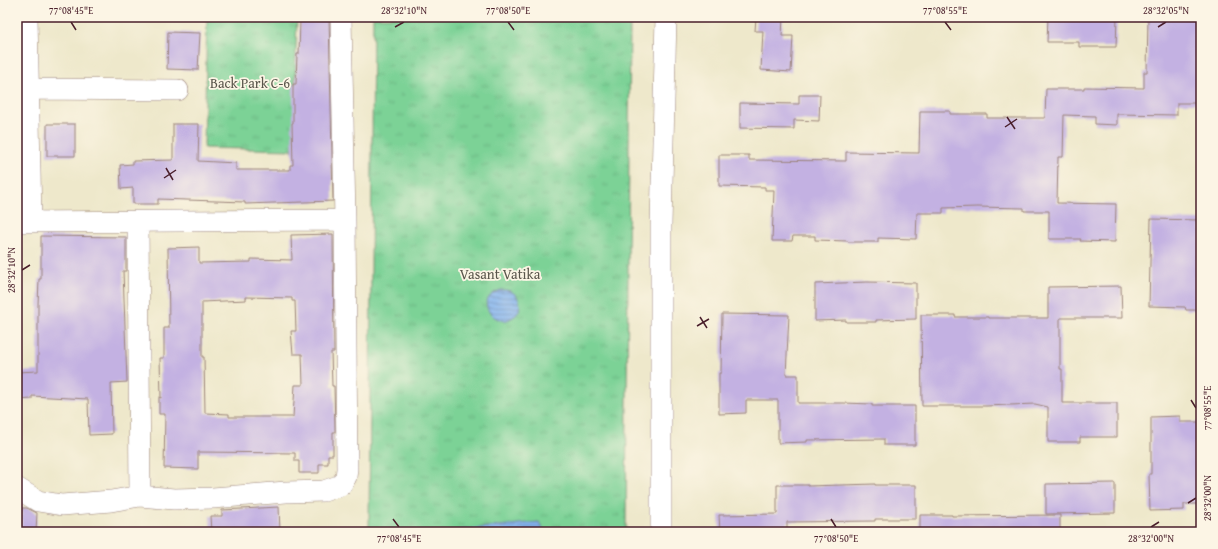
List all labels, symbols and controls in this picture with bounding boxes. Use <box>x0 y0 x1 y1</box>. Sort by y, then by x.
text: 77°08'45"E <box>49 3 93 18</box>
text: 28°32'10"N <box>381 3 427 18</box>
text: 77°08'50"E <box>486 3 530 18</box>
text: 77°08'55"E <box>923 3 967 18</box>
text: 28°32'05"N <box>1143 3 1189 18</box>
park label: Back Park C-6 <box>210 73 290 93</box>
text: 28°32'10"N <box>4 247 19 293</box>
park label: Vasant Vatika <box>460 264 541 284</box>
text: 77°08'55"E <box>1200 386 1215 430</box>
text: 28°32'00"N <box>1200 475 1215 521</box>
text: 77°08'45"E <box>377 531 421 546</box>
text: 77°08'50"E <box>814 531 858 546</box>
text: 28°32'00"N <box>1128 531 1174 546</box>

